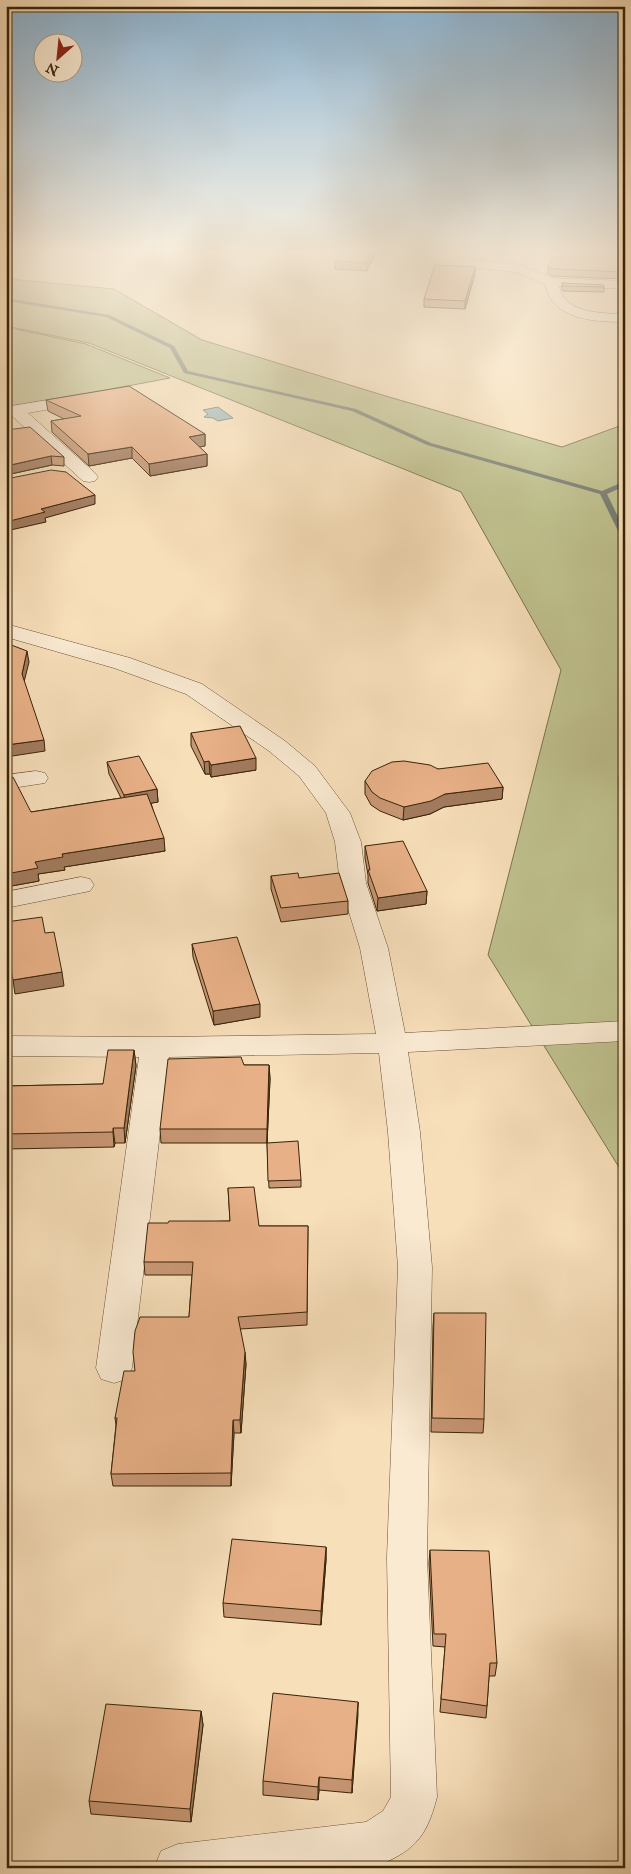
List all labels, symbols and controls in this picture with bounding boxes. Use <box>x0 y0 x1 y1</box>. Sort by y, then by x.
north arrow <box>32 32 82 82</box>
text: N <box>43 59 61 79</box>

